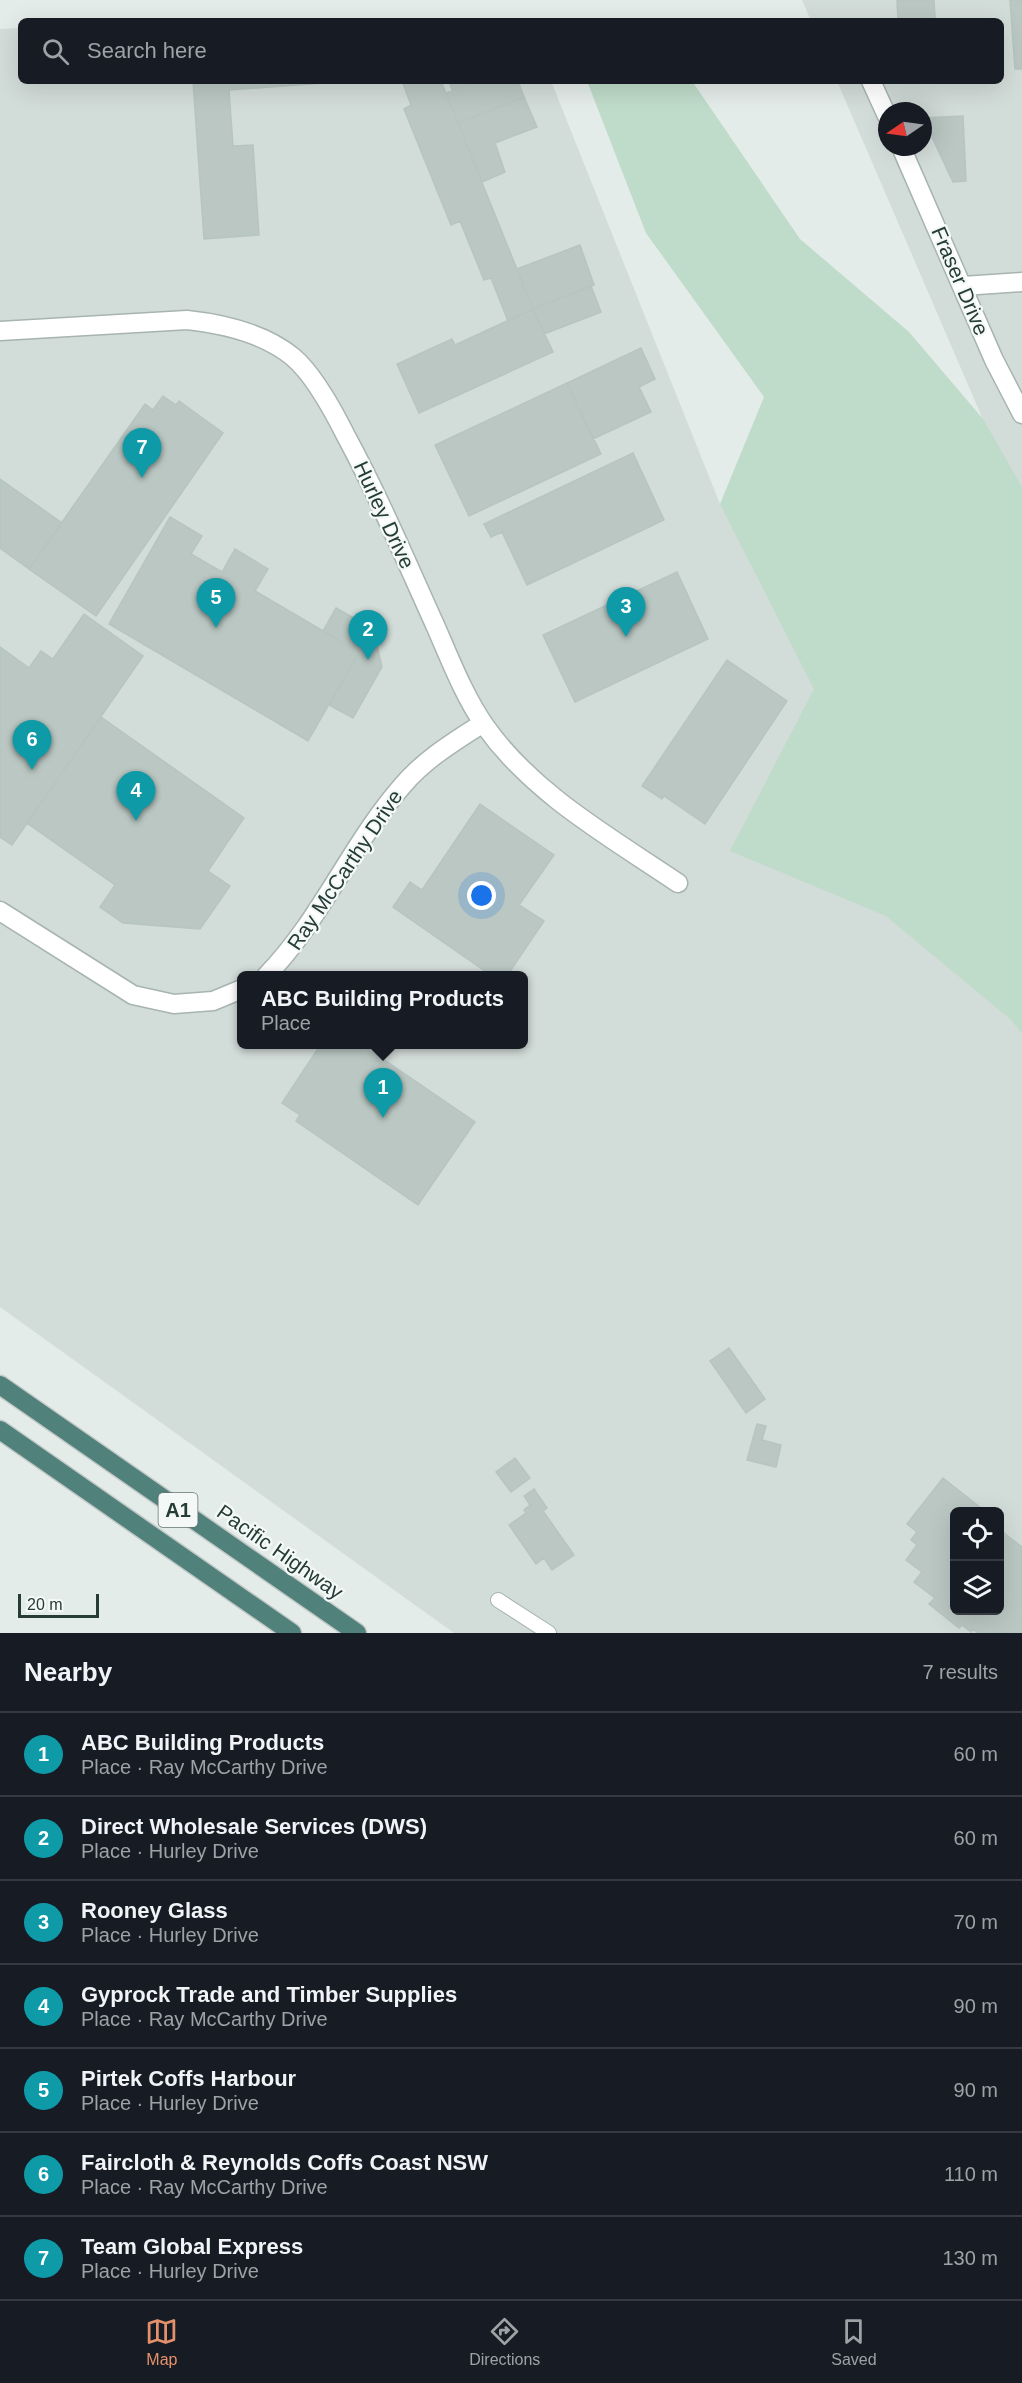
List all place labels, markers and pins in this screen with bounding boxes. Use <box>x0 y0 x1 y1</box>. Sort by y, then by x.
pin: 7 <box>122 428 162 478</box>
pin: 5 <box>196 578 236 628</box>
pin: 3 <box>606 588 646 637</box>
pin: 2 <box>348 610 388 660</box>
pin: 6 <box>12 720 51 770</box>
pin: 4 <box>116 772 156 821</box>
pin: 1 <box>364 1068 403 1118</box>

